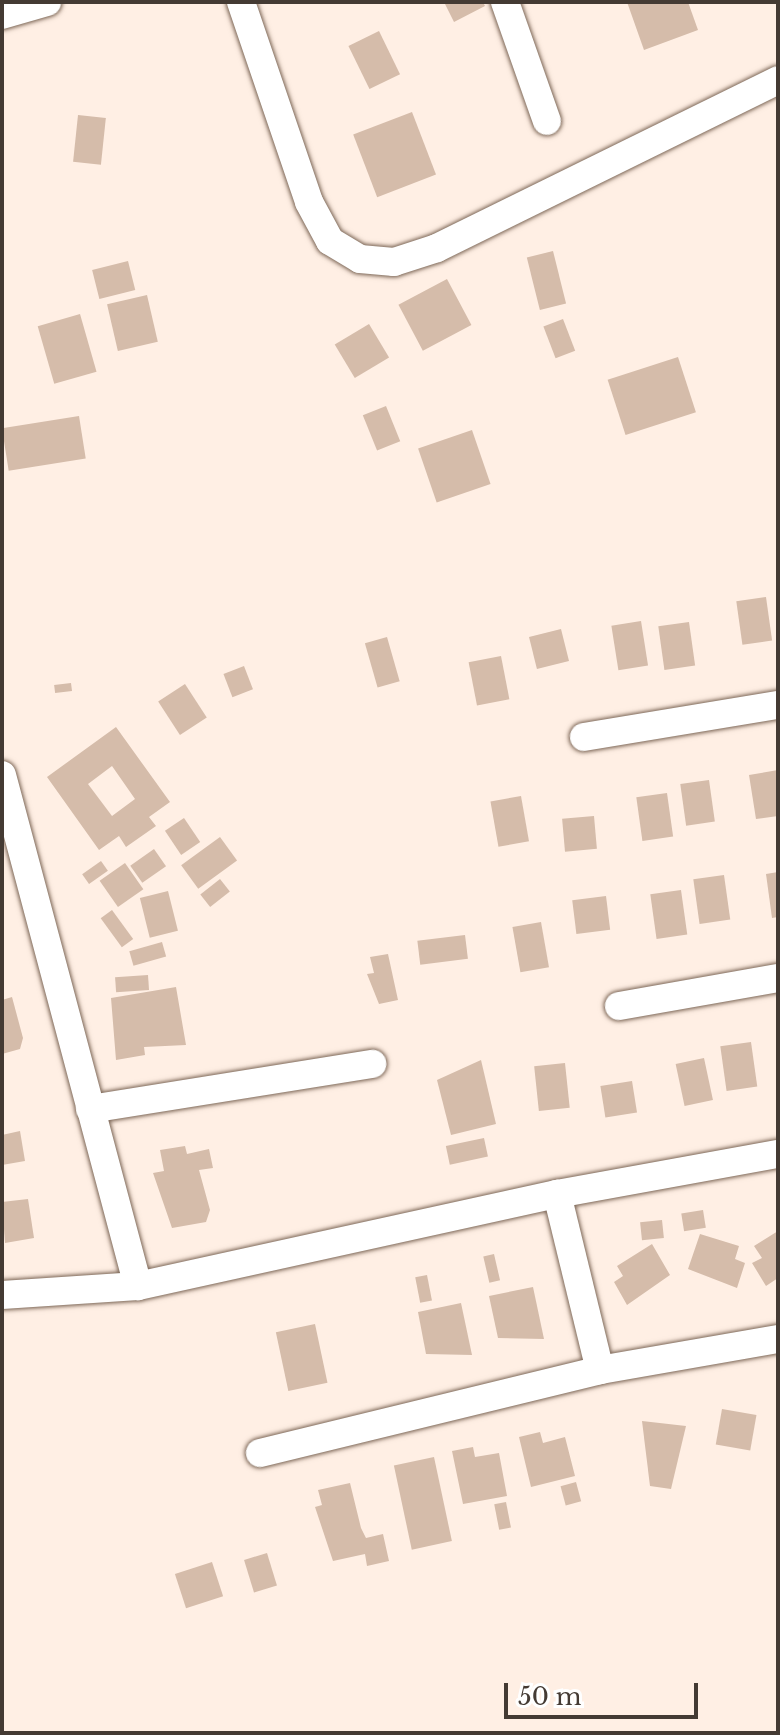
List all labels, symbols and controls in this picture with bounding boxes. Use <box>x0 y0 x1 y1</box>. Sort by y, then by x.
scale bar <box>508 1667 702 1717</box>
text: 50 m <box>518 1682 581 1711</box>

